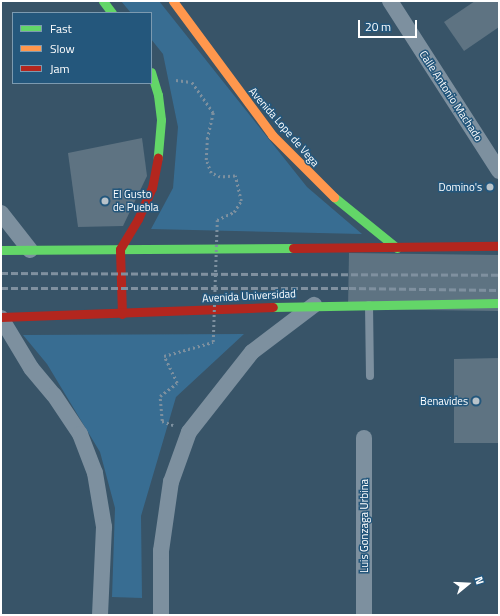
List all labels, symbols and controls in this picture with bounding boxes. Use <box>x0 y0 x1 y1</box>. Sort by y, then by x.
legend <box>12 12 152 84</box>
scale bar <box>360 12 419 38</box>
text: 20 m <box>365 17 391 36</box>
text: Fast <box>50 19 72 38</box>
text: Slow <box>50 39 75 58</box>
street label: Calle Antonio Machado <box>417 48 485 144</box>
text: Jam <box>50 59 70 78</box>
street label: Avenida Lope de Vega <box>246 85 322 169</box>
place label: Domino's <box>439 180 482 194</box>
marker: Domino's <box>485 182 495 192</box>
place label: El Gusto de Puebla <box>113 188 159 214</box>
marker: El Gusto de Puebla <box>100 196 110 206</box>
street label: Avenida Universidad <box>202 287 296 305</box>
place label: Benavides <box>420 394 468 408</box>
marker: Benavides <box>471 396 481 406</box>
street label: Luis Gonzaga Urbina <box>357 479 371 573</box>
north arrow <box>448 564 488 604</box>
text: N <box>471 574 488 586</box>

